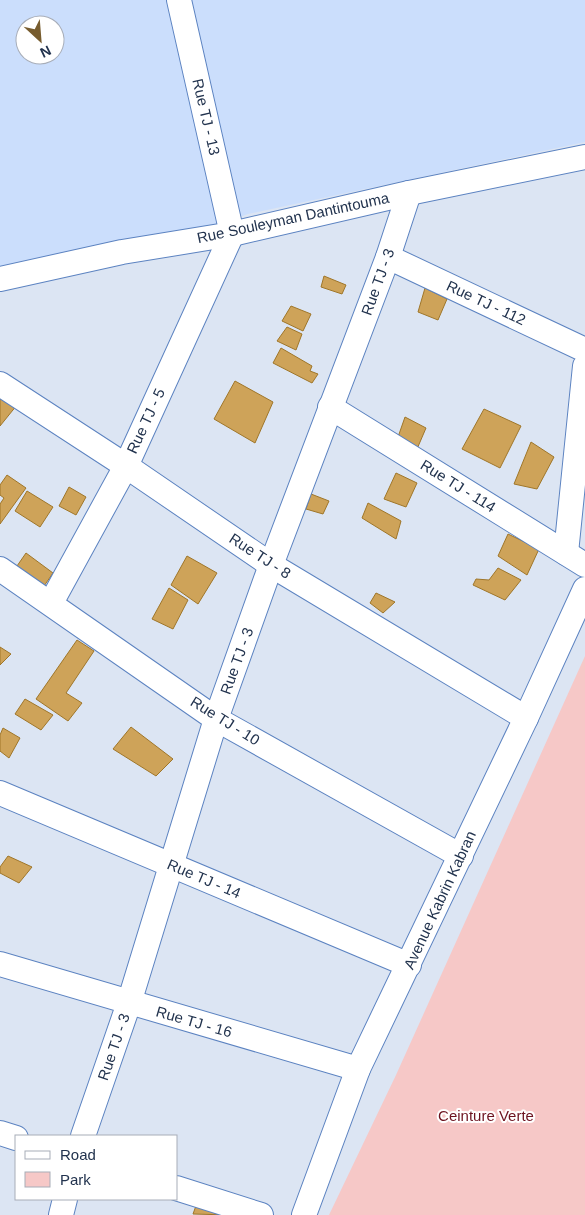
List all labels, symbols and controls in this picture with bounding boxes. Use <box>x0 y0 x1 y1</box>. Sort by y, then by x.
north arrow <box>15 15 65 65</box>
text: N <box>38 42 54 61</box>
street label: Rue TJ - 13 <box>189 77 224 157</box>
street label: Rue Souleyman Dantintouma <box>195 189 391 246</box>
street label: Rue TJ - 3 <box>358 246 397 318</box>
street label: Rue TJ - 112 <box>444 277 528 328</box>
street label: Rue TJ - 5 <box>123 386 168 456</box>
street label: Rue TJ - 114 <box>418 456 499 515</box>
street label: Rue TJ - 8 <box>226 529 294 582</box>
street label: Rue TJ - 3 <box>217 625 256 697</box>
street label: Rue TJ - 10 <box>188 693 263 748</box>
street label: Avenue Kabrin Kabran <box>400 828 479 972</box>
street label: Rue TJ - 14 <box>165 855 243 902</box>
street label: Rue TJ - 16 <box>154 1003 234 1040</box>
street label: Rue TJ - 3 <box>94 1011 133 1083</box>
park label: Ceinture Verte <box>438 1107 534 1124</box>
legend <box>15 1135 178 1200</box>
text: Road <box>60 1146 96 1163</box>
text: Park <box>60 1171 91 1188</box>

